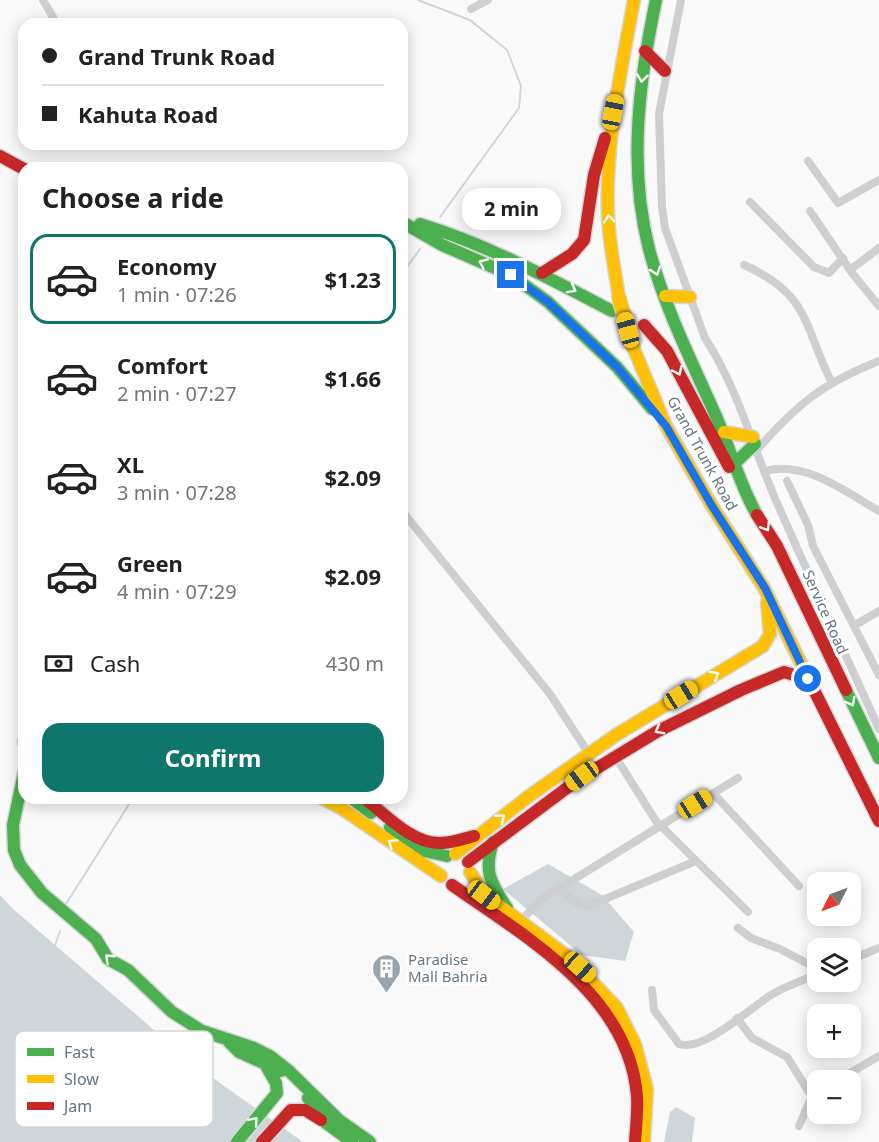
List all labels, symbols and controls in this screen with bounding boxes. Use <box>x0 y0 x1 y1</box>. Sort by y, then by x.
text: Grand Trunk Road <box>78 41 275 71</box>
one-way arrow <box>636 74 649 83</box>
car <box>601 93 625 131</box>
text: Kahuta Road <box>78 99 218 129</box>
text: Choose a ride <box>42 179 224 216</box>
callout: 2 min <box>462 188 560 230</box>
text: 2 min <box>484 195 539 222</box>
one-way arrow <box>603 214 616 224</box>
text: Economy <box>117 251 216 281</box>
icon: car <box>45 252 99 306</box>
one-way arrow <box>478 258 489 270</box>
route end <box>497 261 524 288</box>
text: $1.23 <box>324 264 381 294</box>
one-way arrow <box>648 265 661 276</box>
text: 1 min · 07:26 <box>117 281 237 308</box>
one-way arrow <box>566 282 576 293</box>
car <box>615 310 641 350</box>
text: Comfort <box>117 350 208 380</box>
icon: car <box>45 351 99 405</box>
text: $1.66 <box>324 363 381 393</box>
one-way arrow <box>671 364 683 375</box>
text: 2 min · 07:27 <box>117 380 237 407</box>
street label: Grand Trunk Road <box>663 392 743 514</box>
text: XL <box>117 449 144 479</box>
icon: car <box>45 450 99 504</box>
text: $2.09 <box>324 462 381 492</box>
text: 3 min · 07:28 <box>117 479 237 506</box>
one-way arrow <box>758 521 770 531</box>
text: Green <box>117 548 183 578</box>
icon: car <box>45 549 99 603</box>
text: $2.09 <box>324 561 381 591</box>
street label: Service Road <box>799 567 853 657</box>
text: 4 min · 07:29 <box>117 578 237 605</box>
icon: cash <box>42 647 75 680</box>
text: Cash <box>90 648 140 678</box>
text: 430 m <box>326 650 384 677</box>
route start <box>794 665 821 692</box>
one-way arrow <box>709 670 719 682</box>
car <box>661 678 701 712</box>
one-way arrow <box>844 696 856 707</box>
button: Confirm <box>42 723 384 792</box>
one-way arrow <box>655 723 665 734</box>
car <box>562 758 602 794</box>
car <box>675 787 715 821</box>
one-way arrow <box>494 815 505 826</box>
one-way arrow <box>388 839 399 850</box>
north arrow <box>807 872 861 926</box>
map controls <box>807 872 861 1124</box>
car <box>464 877 504 913</box>
button: layers <box>807 938 861 992</box>
car <box>561 948 599 986</box>
place label: Paradise Mall Bahria <box>408 949 488 986</box>
building icon: Paradise Mall Bahria <box>371 952 403 994</box>
one-way arrow <box>105 954 115 965</box>
button: + <box>807 1004 861 1058</box>
legend <box>15 1031 213 1127</box>
text: Fast <box>64 1041 95 1063</box>
text: Slow <box>64 1068 99 1090</box>
button: − <box>807 1070 861 1124</box>
text: Jam <box>62 1095 92 1117</box>
one-way arrow <box>247 1117 258 1128</box>

